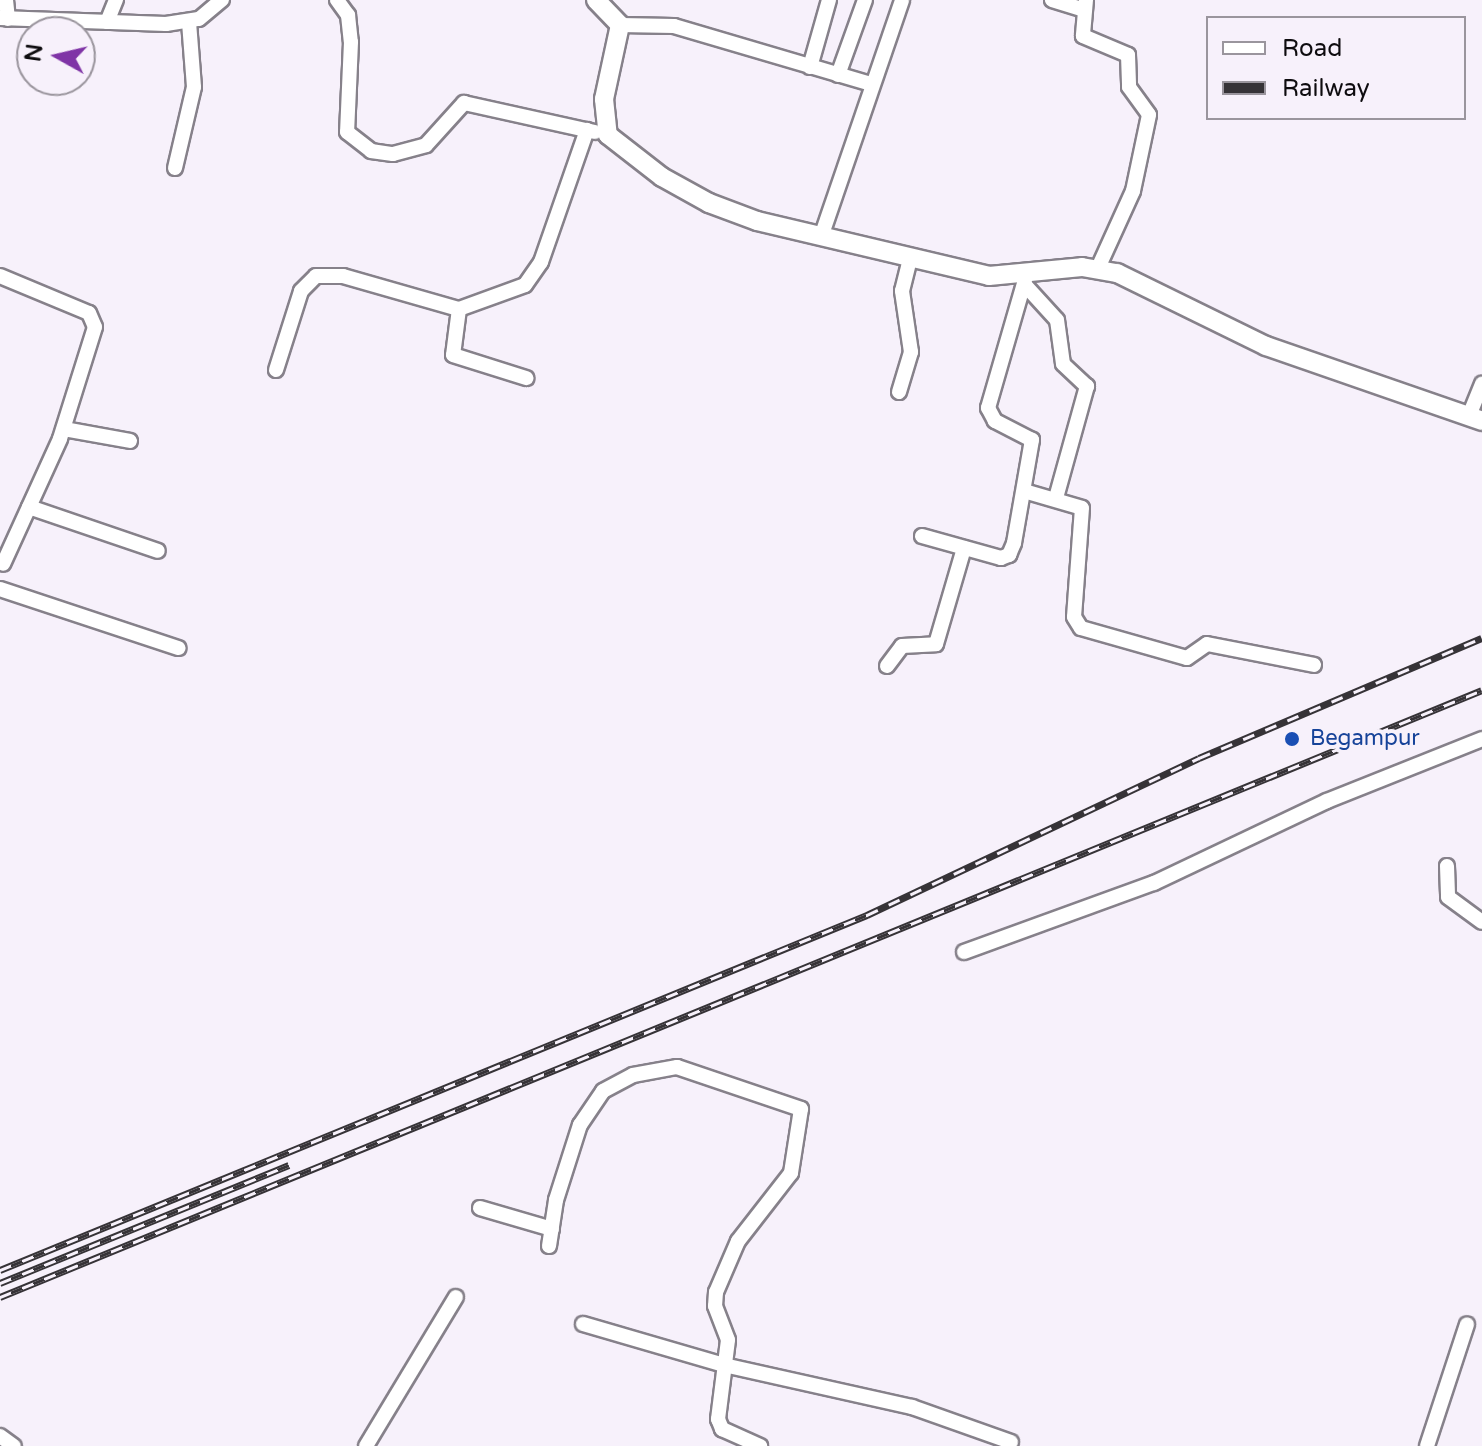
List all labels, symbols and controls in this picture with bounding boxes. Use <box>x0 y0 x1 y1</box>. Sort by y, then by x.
north arrow <box>16 16 96 96</box>
legend <box>1206 16 1466 120</box>
text: Road <box>1282 34 1342 63</box>
text: N <box>20 42 48 64</box>
text: Railway <box>1282 74 1370 103</box>
place label: Begampur <box>1310 726 1420 752</box>
marker: Begampur <box>1281 728 1303 750</box>

